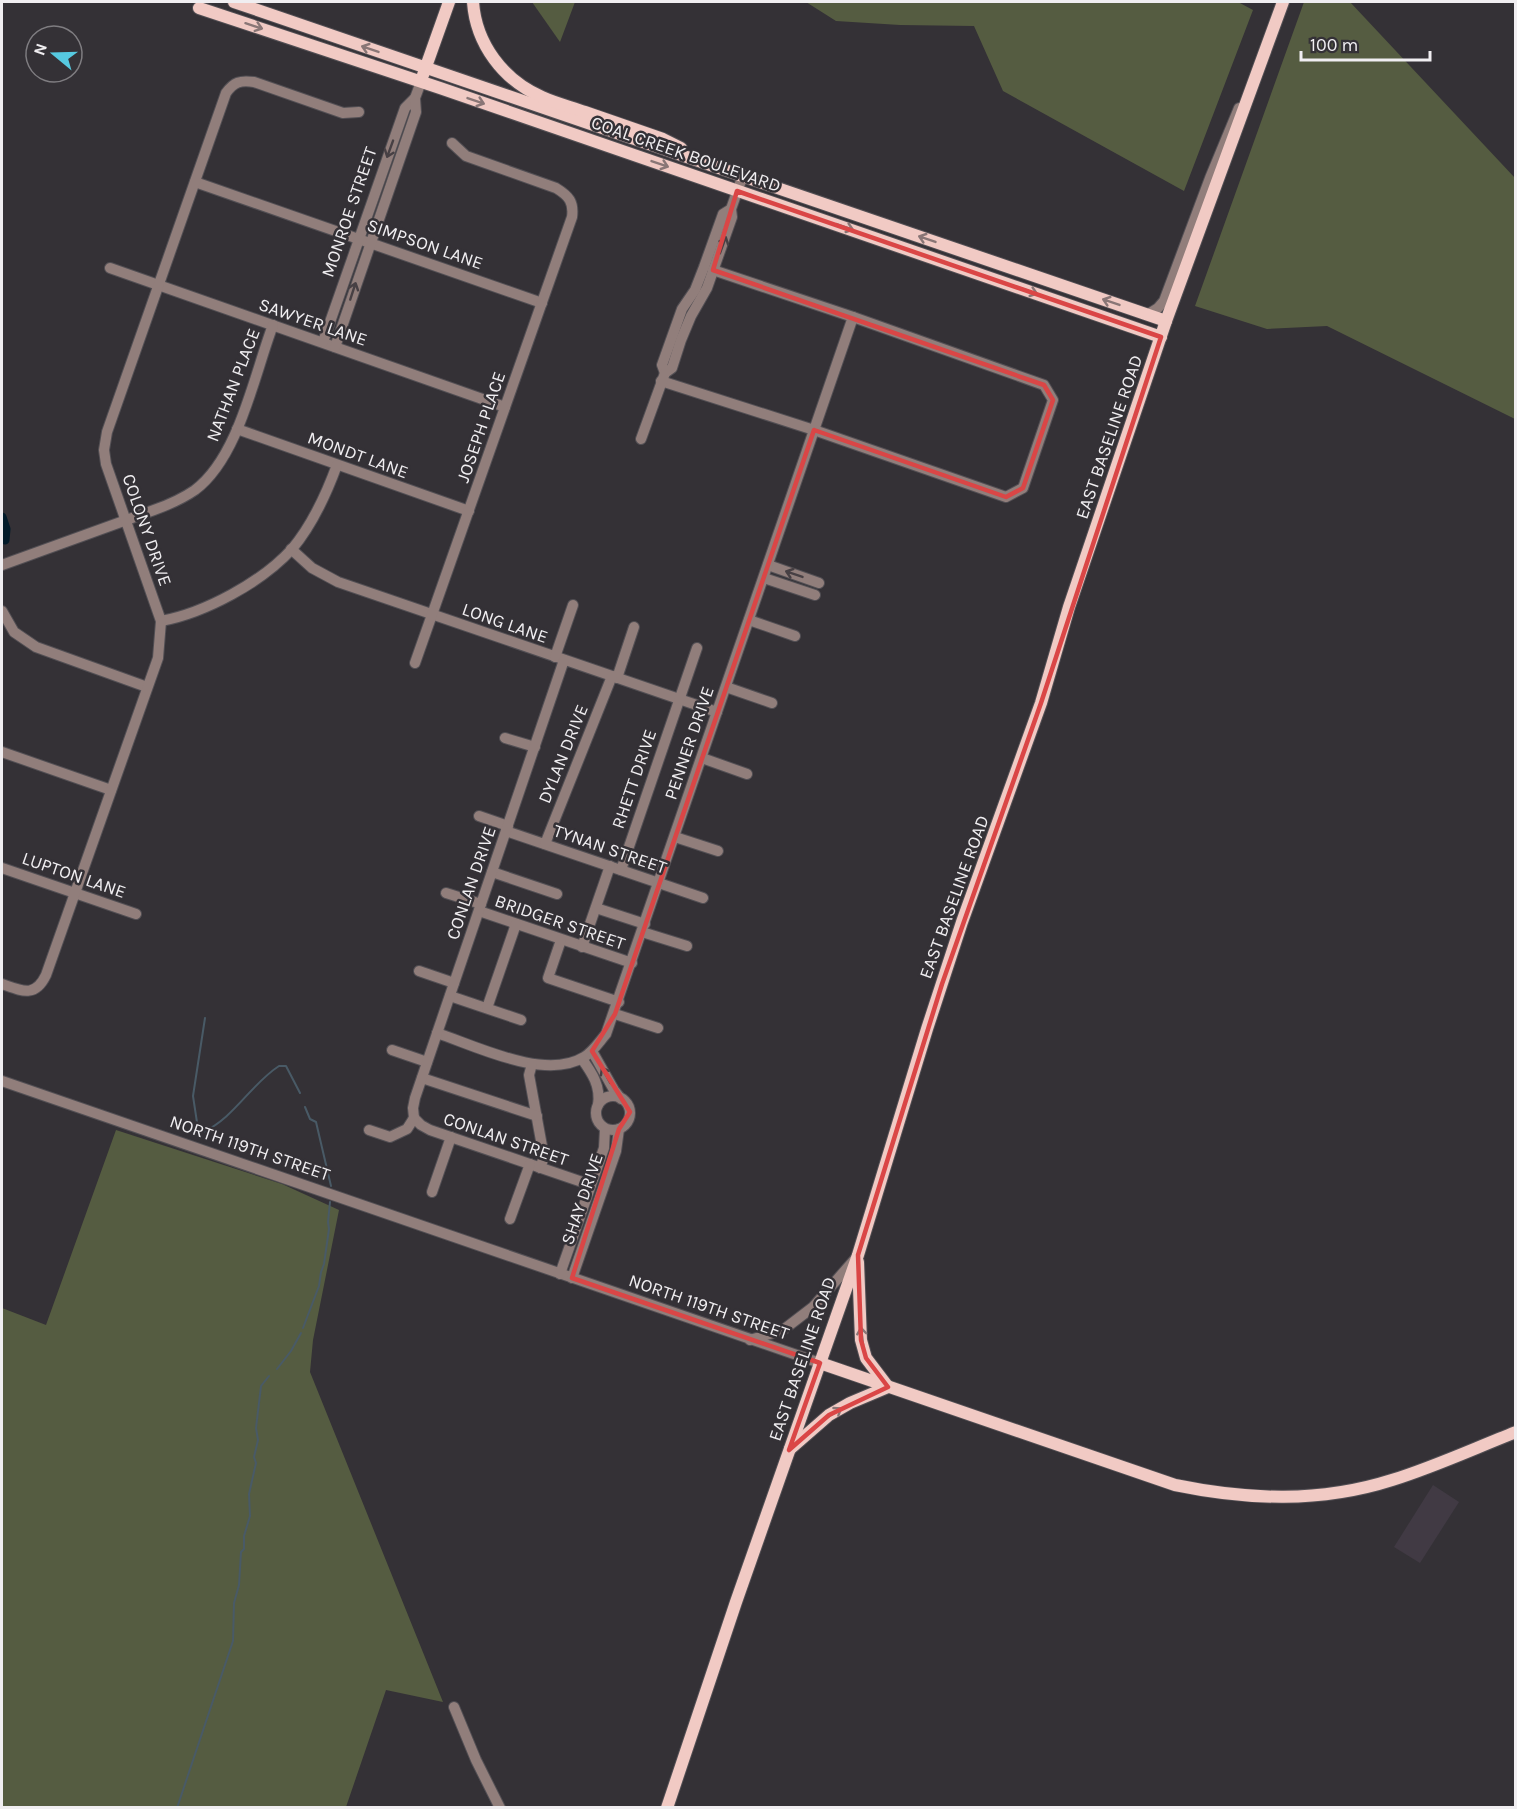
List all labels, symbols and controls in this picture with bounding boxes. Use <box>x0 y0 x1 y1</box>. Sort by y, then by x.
one-way arrow <box>245 22 263 33</box>
north arrow <box>24 24 84 84</box>
scale bar <box>1301 24 1430 62</box>
text: 100 m <box>1310 34 1358 56</box>
text: N <box>29 41 51 58</box>
one-way arrow <box>361 43 380 54</box>
one-way arrow <box>466 96 485 107</box>
street label: COAL CREEK BOULEVARD <box>588 111 784 197</box>
one-way arrow <box>384 140 395 158</box>
street label: MONROE STREET <box>316 144 382 280</box>
one-way arrow <box>650 160 669 171</box>
street label: SIMPSON LANE <box>364 214 486 274</box>
one-way arrow <box>835 223 854 234</box>
one-way arrow <box>918 232 937 243</box>
one-way arrow <box>718 236 729 255</box>
one-way arrow <box>349 282 360 301</box>
one-way arrow <box>1019 286 1038 297</box>
street label: SAWYER LANE <box>256 293 370 351</box>
one-way arrow <box>1102 296 1121 307</box>
street label: NATHAN PLACE <box>201 325 265 445</box>
street label: EAST BASELINE ROAD <box>1071 352 1147 522</box>
street label: JOSEPH PLACE <box>452 369 510 485</box>
street label: MONDT LANE <box>305 427 411 483</box>
street label: COLONY DRIVE <box>117 471 177 589</box>
one-way arrow <box>785 568 804 579</box>
street label: LONG LANE <box>459 598 551 648</box>
street label: PENNER DRIVE <box>659 683 719 803</box>
street label: DYLAN DRIVE <box>533 701 593 807</box>
street label: RHETT DRIVE <box>607 726 661 832</box>
street label: EAST BASELINE ROAD <box>914 812 994 982</box>
street label: TYNAN STREET <box>551 819 669 879</box>
street label: CONLAN DRIVE <box>441 823 501 943</box>
street label: LUPTON LANE <box>19 847 129 903</box>
street label: BRIDGER STREET <box>492 889 628 955</box>
one-way arrow <box>600 1067 611 1085</box>
street label: CONLAN STREET <box>441 1107 571 1171</box>
street label: NORTH 119TH STREET <box>167 1110 333 1186</box>
street label: SHAY DRIVE <box>556 1150 608 1248</box>
street label: NORTH 119TH STREET <box>626 1269 792 1345</box>
street label: EAST BASELINE ROAD <box>764 1274 840 1444</box>
one-way arrow <box>856 1327 867 1346</box>
one-way arrow <box>825 1407 842 1419</box>

